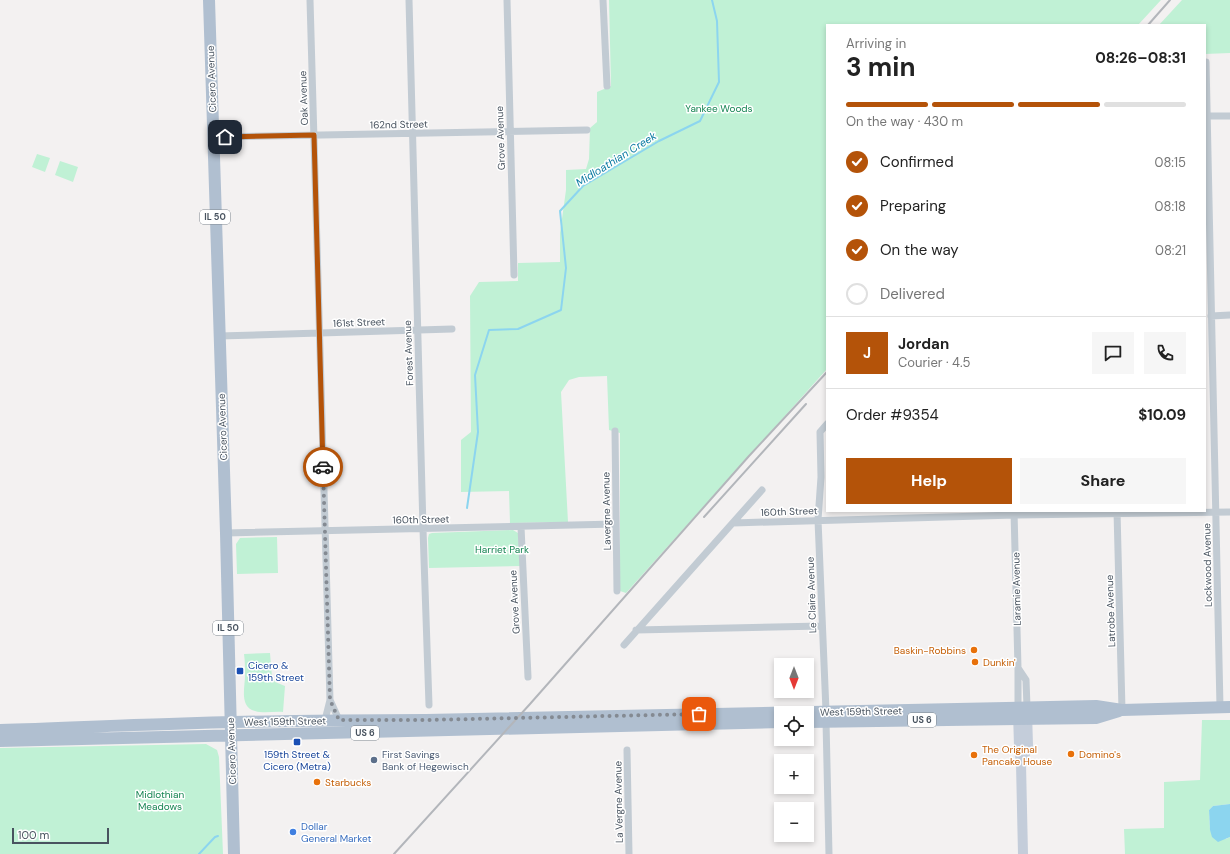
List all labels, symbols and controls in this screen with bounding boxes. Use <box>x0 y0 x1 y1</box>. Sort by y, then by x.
text: Arriving in <box>846 35 906 52</box>
street label: Cicero Avenue <box>204 45 219 113</box>
text: 08:26–08:31 <box>1095 48 1186 68</box>
text: 3 min <box>846 50 915 84</box>
street label: Oak Avenue <box>296 70 311 126</box>
park label: Yankee Woods <box>685 102 753 115</box>
street label: Grove Avenue <box>493 105 508 170</box>
text: On the way · 430 m <box>846 113 963 130</box>
street label: 162nd Street <box>370 117 428 132</box>
pin <box>208 120 242 154</box>
icon: home <box>214 126 236 148</box>
water label: Midloathian Creek <box>573 128 659 189</box>
icon: check <box>846 151 868 173</box>
text: Confirmed <box>880 152 954 172</box>
text: 08:15 <box>1155 154 1186 171</box>
icon: check <box>846 195 868 217</box>
text: Preparing <box>880 196 946 216</box>
text: 08:18 <box>1155 198 1186 215</box>
road number: IL 50 <box>200 210 230 224</box>
icon: check <box>846 239 868 261</box>
text: On the way <box>880 240 959 260</box>
text: 08:21 <box>1155 242 1186 259</box>
text: Delivered <box>880 284 945 304</box>
street label: 161st Street <box>333 315 385 330</box>
street label: Forest Avenue <box>401 320 416 386</box>
button: chat <box>1092 332 1134 374</box>
button: phone <box>1144 332 1186 374</box>
text: Jordan <box>898 334 949 354</box>
text: J <box>863 343 871 363</box>
text: Courier · 4.5 <box>898 354 971 371</box>
street label: Cicero Avenue <box>215 393 230 461</box>
text: Order #9354 <box>846 405 939 425</box>
text: $10.09 <box>1138 405 1186 425</box>
courier <box>303 447 343 487</box>
icon: car <box>312 456 334 478</box>
button: Help <box>846 458 1012 504</box>
button: Share <box>1020 458 1186 504</box>
street label: Lavergne Avenue <box>599 471 614 550</box>
street label: 160th Street <box>760 504 818 519</box>
street label: 160th Street <box>392 513 450 526</box>
street label: Lockwood Avenue <box>1200 523 1215 607</box>
park label: Harriet Park <box>475 543 529 556</box>
street label: Laramie Avenue <box>1009 552 1024 626</box>
street label: Le Claire Avenue <box>804 556 819 633</box>
street label: Grove Avenue <box>506 569 523 634</box>
street label: Latrobe Avenue <box>1103 574 1118 647</box>
road number: IL 50 <box>213 621 243 635</box>
place label: Baskin-Robbins <box>894 644 966 657</box>
marker: Baskin-Robbins <box>969 645 979 655</box>
place label: Dunkin' <box>983 656 1016 669</box>
marker: Dunkin' <box>970 657 980 667</box>
north arrow <box>774 658 814 698</box>
map controls <box>774 658 814 842</box>
place label: Cicero & 159th Street <box>248 659 304 684</box>
marker: Cicero & 159th Street <box>235 666 245 676</box>
pin <box>682 697 716 731</box>
icon: bag <box>688 703 710 725</box>
street label: West 159th Street <box>820 704 902 719</box>
button: locate <box>774 706 814 746</box>
road number: US 6 <box>908 713 936 727</box>
street label: West 159th Street <box>244 714 326 729</box>
street label: Cicero Avenue <box>224 717 239 785</box>
road number: US 6 <box>351 726 379 740</box>
marker: 159th Street & Cicero (Metra) <box>292 737 302 747</box>
place label: The Original Pancake House <box>982 743 1052 768</box>
place label: 159th Street & Cicero (Metra) <box>263 748 331 773</box>
place label: First Savings Bank of Hegewisch <box>382 748 469 773</box>
place label: Domino's <box>1079 748 1121 761</box>
marker: Domino's <box>1066 749 1076 759</box>
marker: The Original Pancake House <box>969 750 979 760</box>
button: + <box>774 754 814 794</box>
marker: First Savings Bank of Hegewisch <box>369 755 379 765</box>
street label: La Vergne Avenue <box>611 760 626 843</box>
place label: Starbucks <box>325 776 371 789</box>
marker: Starbucks <box>312 777 322 787</box>
park label: Midlothian Meadows <box>136 788 184 813</box>
button: − <box>774 802 814 842</box>
place label: Dollar General Market <box>301 820 371 845</box>
scale bar <box>12 826 109 845</box>
marker: Dollar General Market <box>288 827 298 837</box>
text: 100 m <box>18 828 49 842</box>

